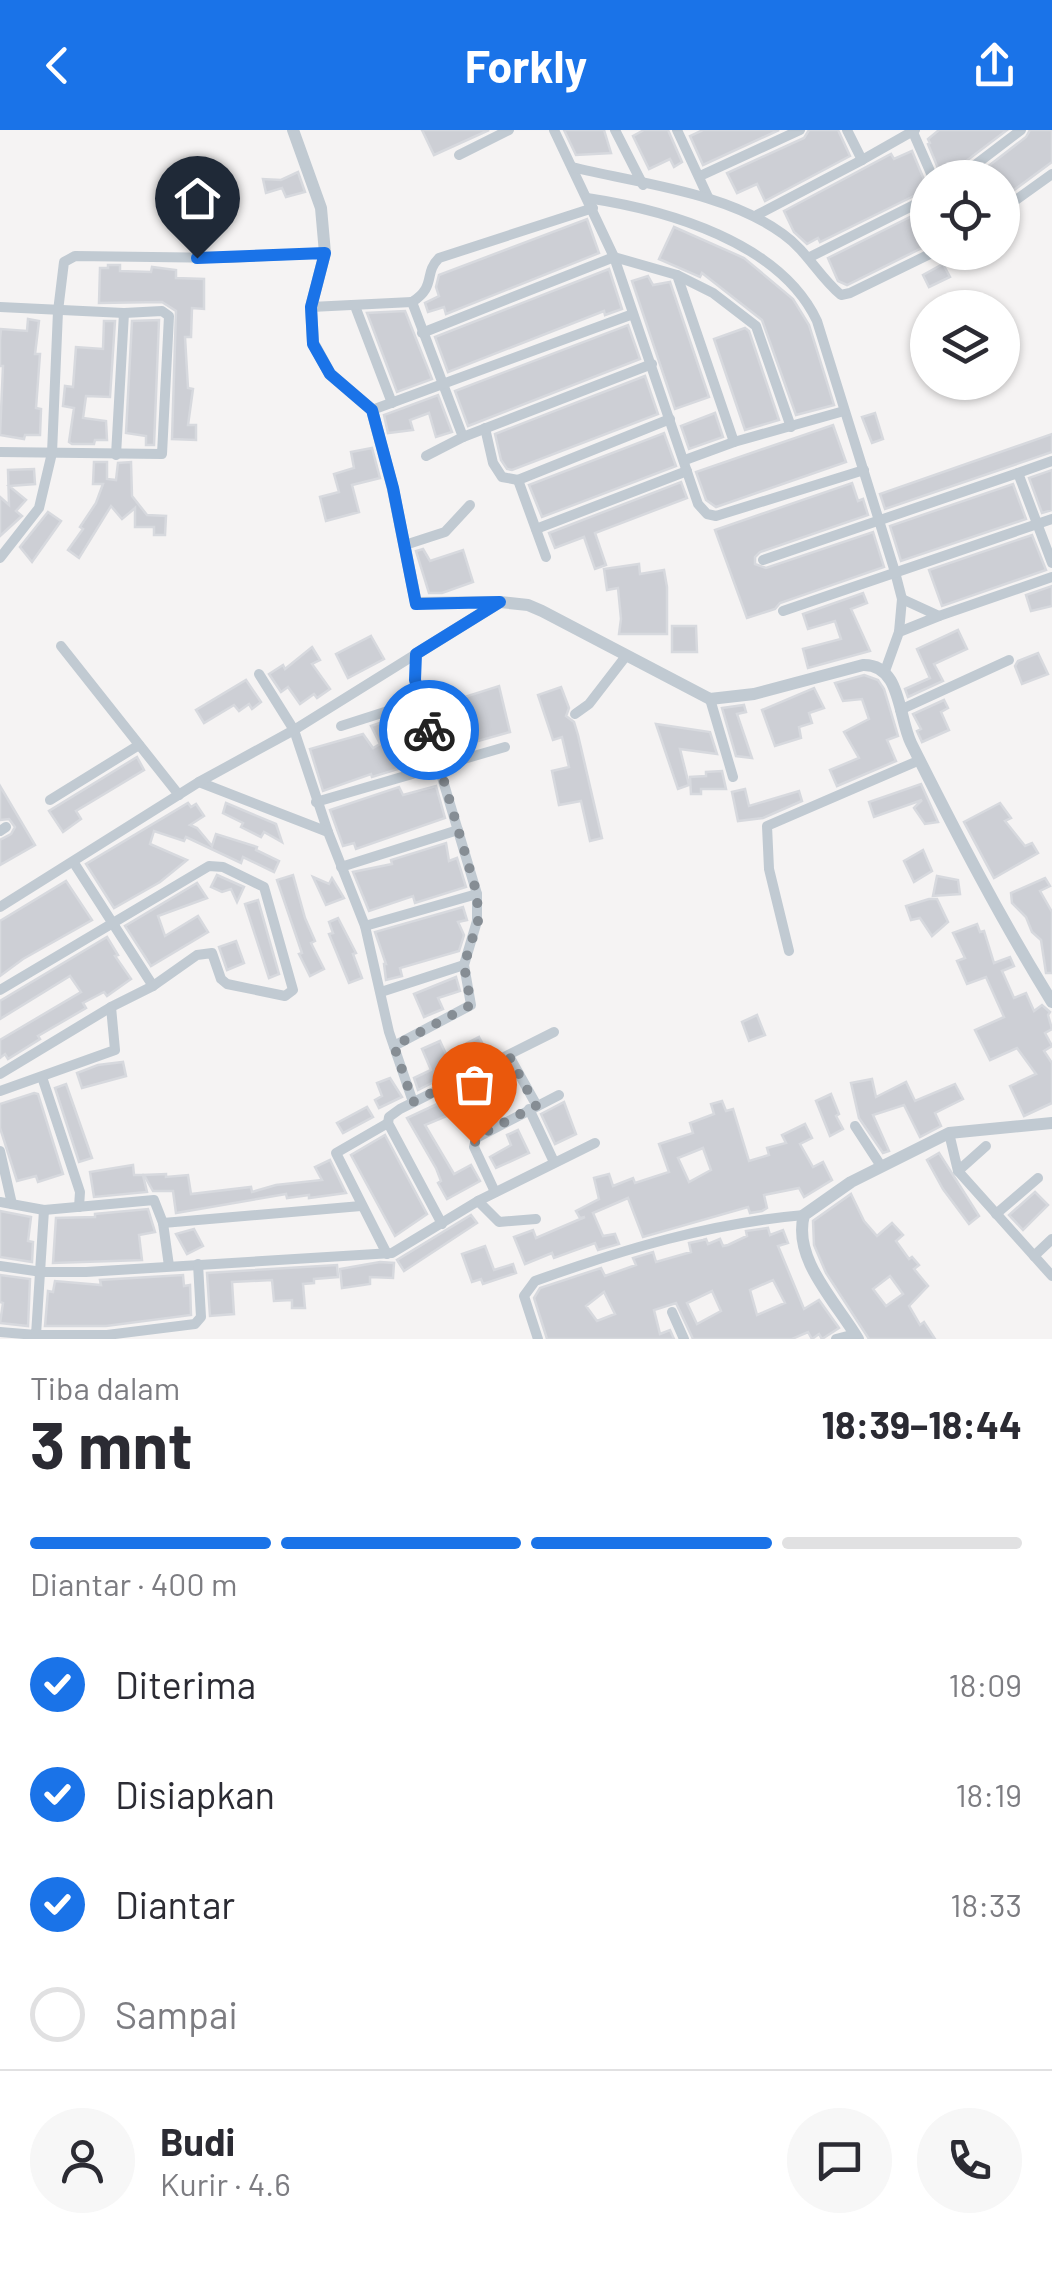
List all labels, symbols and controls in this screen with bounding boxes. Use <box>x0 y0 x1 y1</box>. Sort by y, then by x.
icon: back <box>30 38 85 93</box>
text: Forkly <box>465 38 587 92</box>
icon: share <box>967 38 1022 93</box>
pin <box>155 156 240 259</box>
map controls <box>910 160 1020 400</box>
button: locate <box>910 160 1020 270</box>
icon: home <box>170 171 225 226</box>
button: layers <box>910 290 1020 400</box>
courier <box>379 680 479 780</box>
icon: bike <box>402 703 457 758</box>
pin <box>432 1042 517 1145</box>
icon: bag <box>447 1057 502 1112</box>
text: Tiba dalam <box>30 1368 180 1406</box>
text: 18:39–18:44 <box>822 1401 1022 1447</box>
text: 3 mnt <box>30 1404 193 1482</box>
text: Diantar · 400 m <box>30 1564 237 1602</box>
icon: check <box>30 1657 85 1712</box>
text: Diterima <box>115 1661 256 1707</box>
text: 18:09 <box>949 1665 1022 1703</box>
icon: check <box>30 1767 85 1822</box>
text: Disiapkan <box>115 1771 275 1817</box>
text: 18:19 <box>955 1775 1022 1813</box>
icon: check <box>30 1877 85 1932</box>
text: Diantar <box>115 1881 235 1927</box>
text: 18:33 <box>950 1885 1022 1923</box>
text: Sampai <box>115 1991 238 2037</box>
button: person <box>30 2108 135 2213</box>
button: chat <box>787 2108 892 2213</box>
button: phone <box>917 2108 1022 2213</box>
text: Budi <box>160 2118 235 2164</box>
text: Kurir · 4.6 <box>160 2164 291 2202</box>

